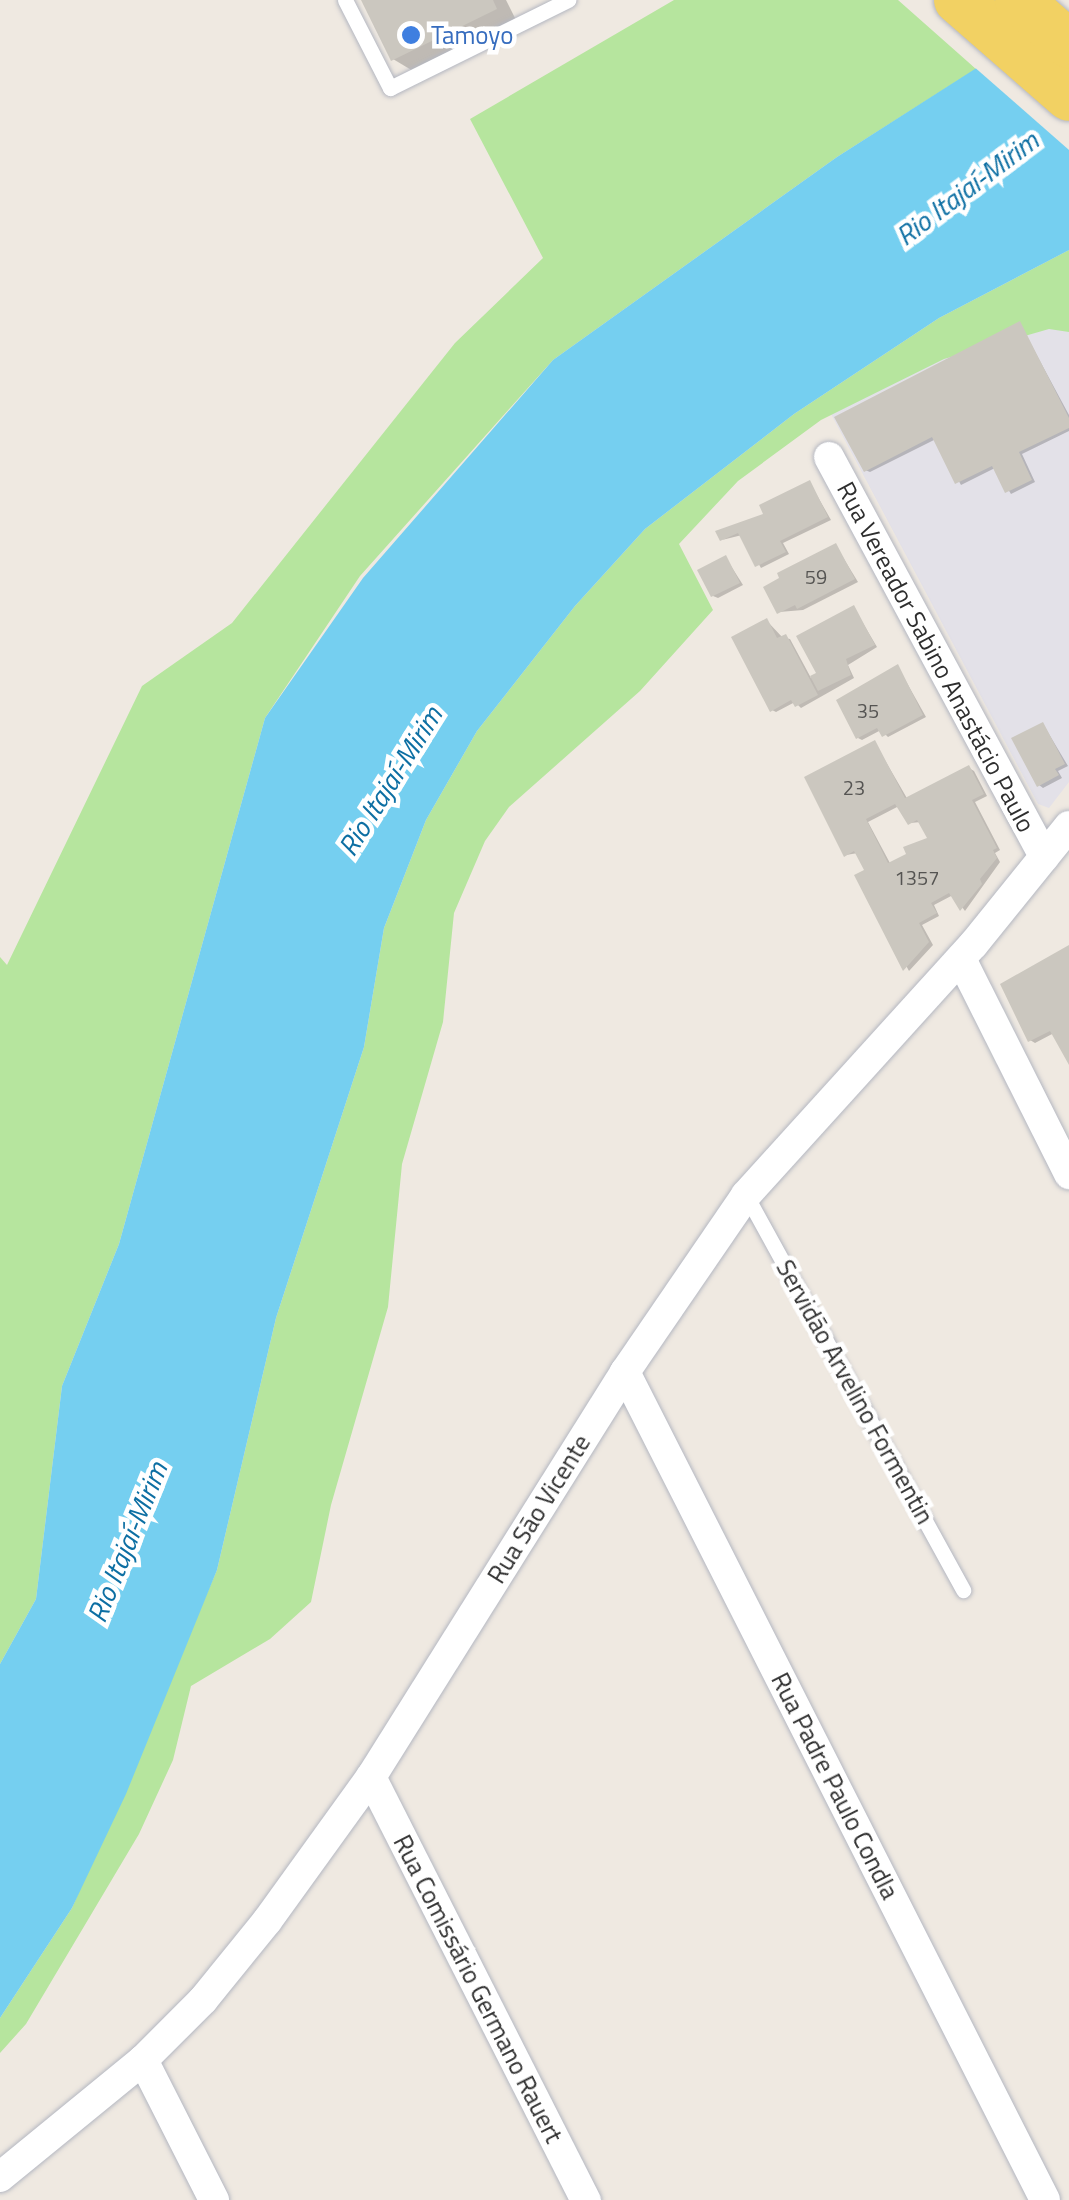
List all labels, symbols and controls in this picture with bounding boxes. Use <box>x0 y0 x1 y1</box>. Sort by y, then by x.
place label: Tamoyo <box>431 20 513 50</box>
marker: Tamoyo <box>400 24 422 46</box>
water label: Rio Itajaí-Mirim <box>889 124 1045 252</box>
street label: Rua Vereador Sabino Anastácio Paulo <box>831 477 1041 837</box>
house number: 59 <box>805 564 827 588</box>
house number: 35 <box>857 698 879 722</box>
water label: Rio Itajaí-Mirim <box>331 700 449 862</box>
house number: 23 <box>843 775 865 799</box>
house number: 1357 <box>895 865 939 889</box>
street label: Servidão Arvelino Formentin <box>770 1255 940 1529</box>
street label: Rua São Vicente <box>481 1429 597 1589</box>
water label: Rio Itajaí-Mirim <box>80 1457 174 1627</box>
street label: Rua Padre Paulo Condla <box>765 1668 905 1904</box>
street label: Rua Comissário Germano Rauert <box>387 1830 569 2148</box>

